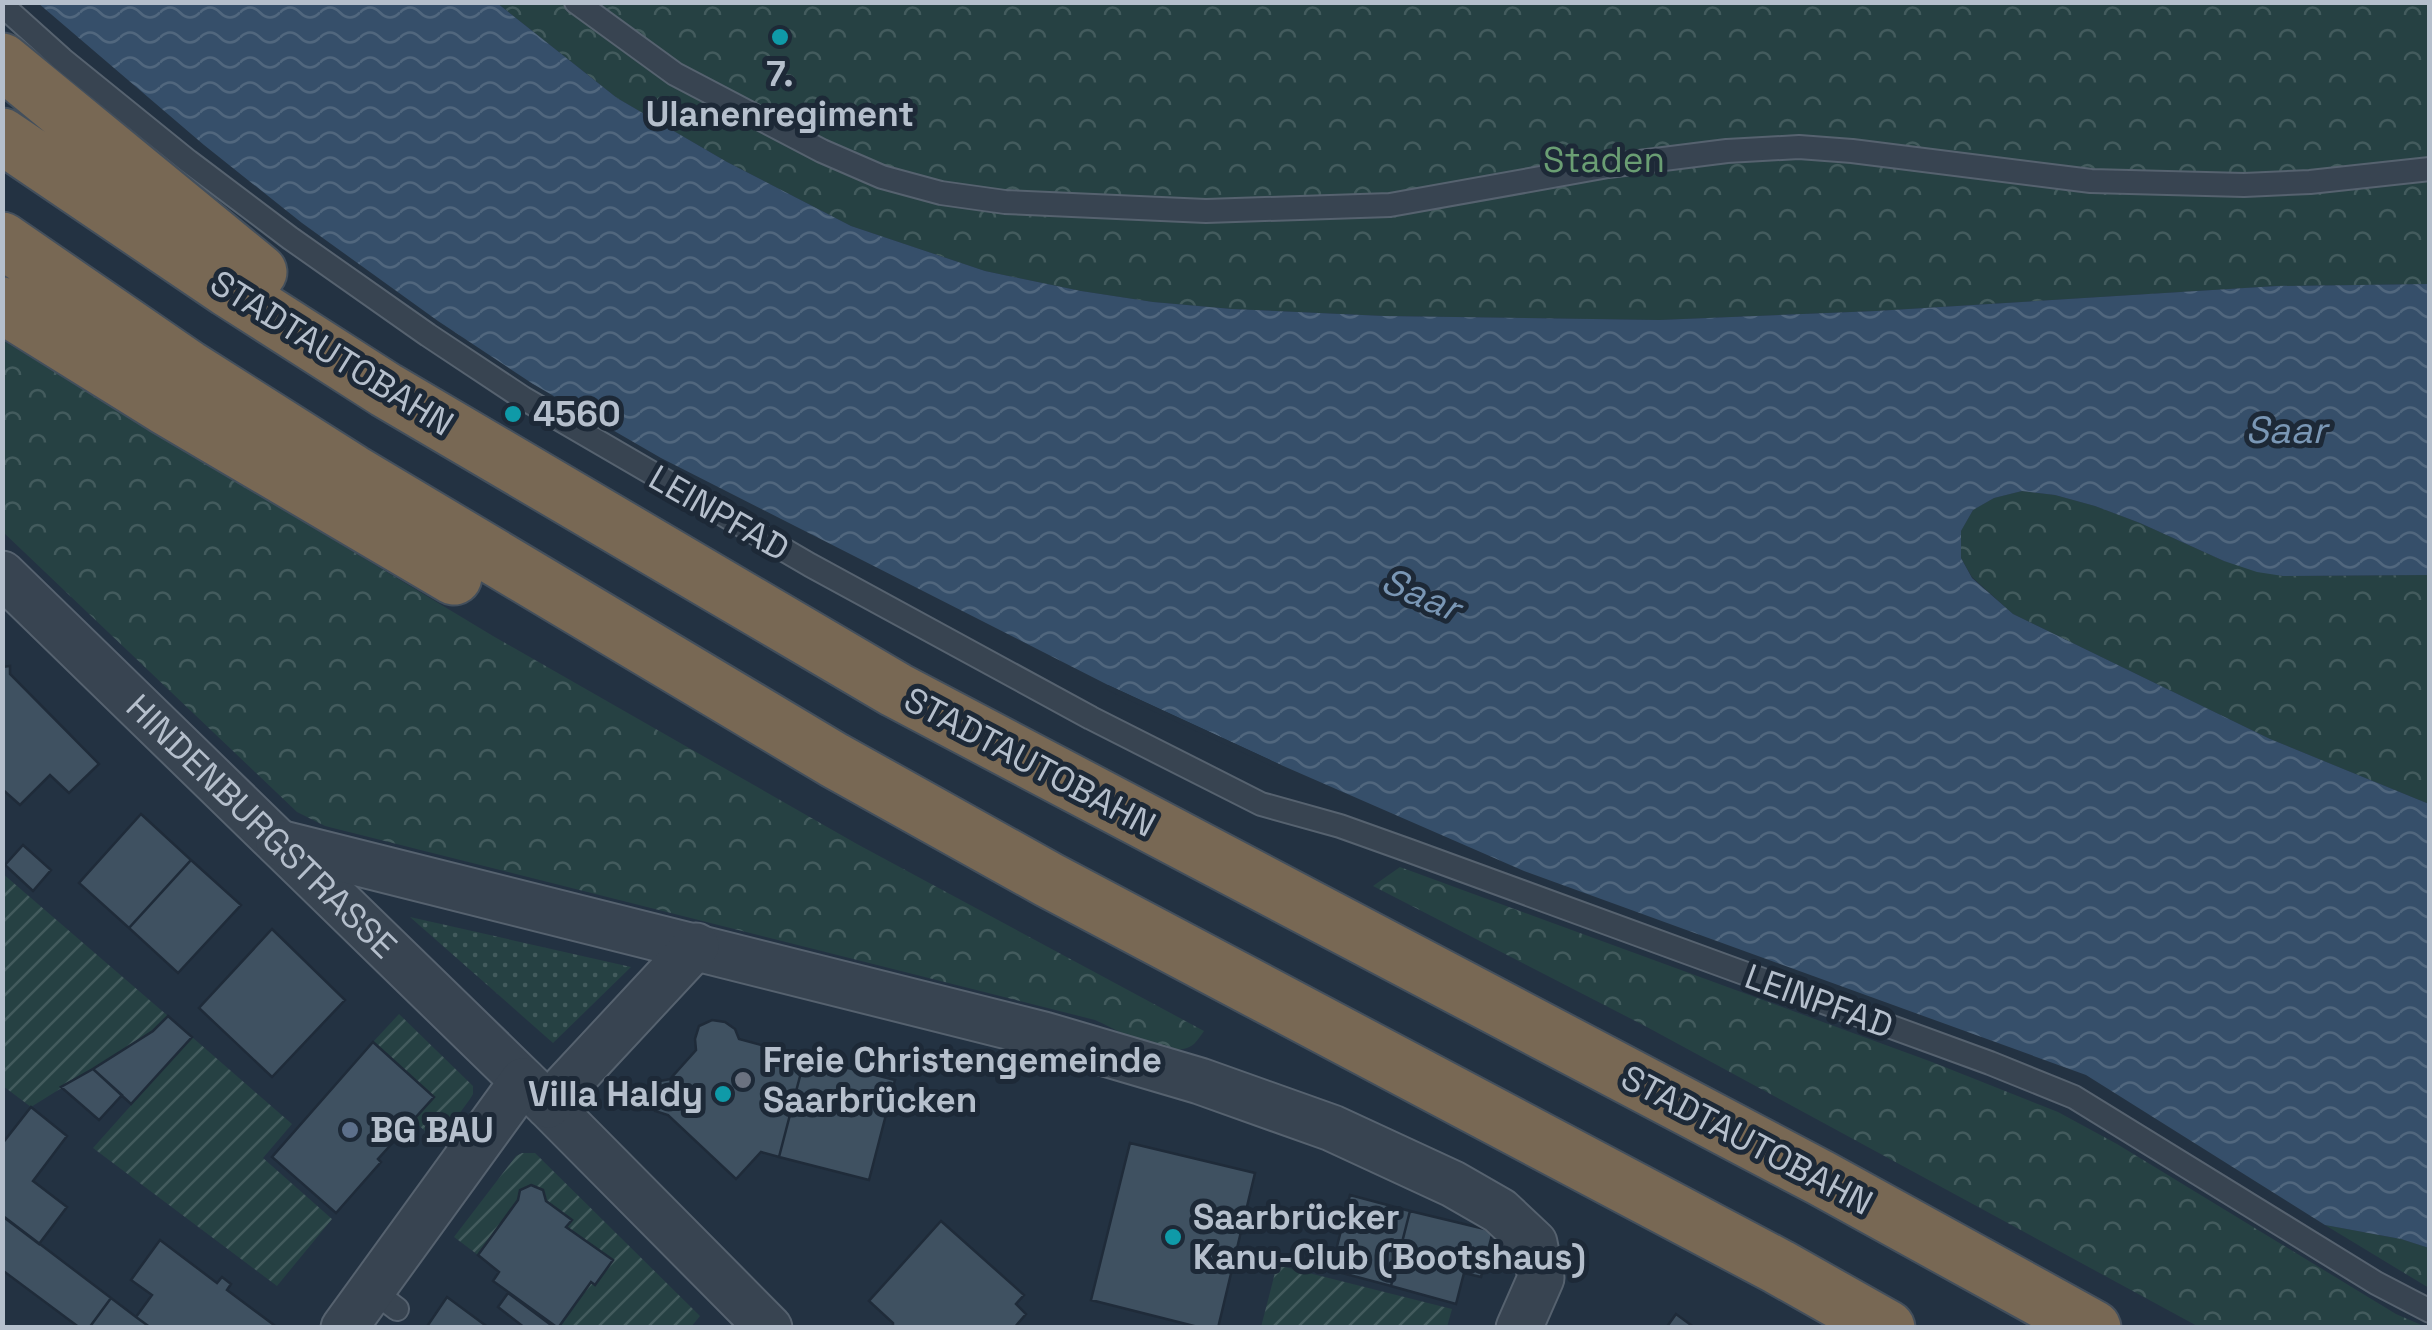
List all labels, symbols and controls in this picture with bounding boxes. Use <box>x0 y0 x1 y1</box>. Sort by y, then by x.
marker: 7. Ulanenregiment <box>769 26 791 48</box>
place label: 7. Ulanenregiment <box>646 52 914 136</box>
park label: Staden <box>1543 138 1665 182</box>
street label: STADTAUTOBAHN <box>202 261 462 445</box>
place label: 4560 <box>533 392 621 436</box>
marker: 4560 <box>502 403 524 425</box>
water label: Saar <box>2245 406 2330 454</box>
street label: LEINPFAD <box>641 455 797 571</box>
water label: Saar <box>1374 556 1471 633</box>
street label: STADTAUTOBAHN <box>897 677 1163 847</box>
street label: HINDENBURGSTRASSE <box>117 685 406 968</box>
street label: LEINPFAD <box>1739 954 1899 1048</box>
place label: Freie Christengemeinde Saarbrücken <box>763 1038 1162 1122</box>
street label: STADTAUTOBAHN <box>1614 1055 1880 1225</box>
marker: Freie Christengemeinde Saarbrücken <box>732 1069 754 1091</box>
place label: Villa Haldy <box>528 1072 703 1116</box>
marker: Villa Haldy <box>712 1083 734 1105</box>
place label: BG BAU <box>370 1108 494 1152</box>
marker: BG BAU <box>339 1119 361 1141</box>
place label: Saarbrücker Kanu-Club (Bootshaus) <box>1193 1195 1586 1279</box>
marker: Saarbrücker Kanu-Club (Bootshaus) <box>1162 1226 1184 1248</box>

